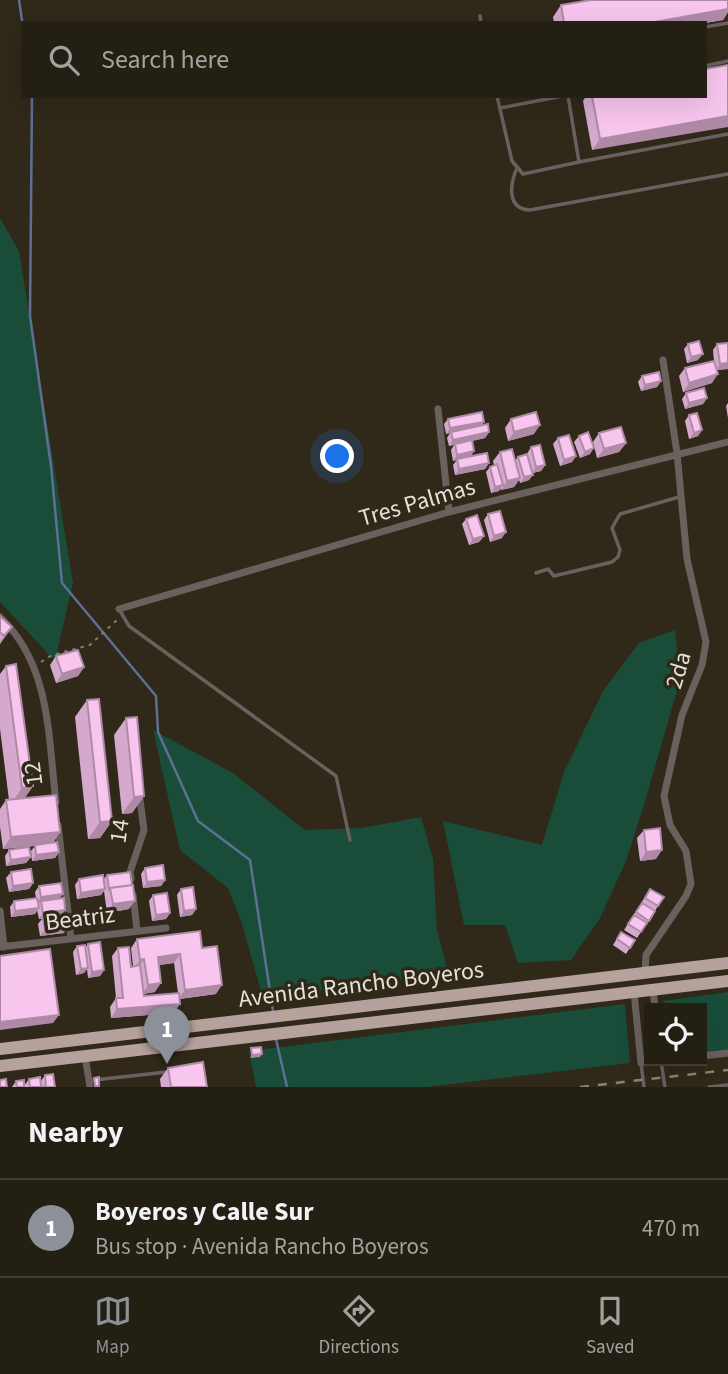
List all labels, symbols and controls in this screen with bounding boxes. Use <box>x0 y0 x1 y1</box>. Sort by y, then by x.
search box <box>21 21 707 98</box>
icon: search <box>45 41 83 79</box>
text: Search here <box>101 41 229 78</box>
your location <box>320 439 354 473</box>
street label: Tres Palmas <box>355 469 479 536</box>
street label: 2da <box>656 647 701 693</box>
street label: 12 <box>15 760 52 788</box>
street label: 14 <box>101 817 138 845</box>
street label: Beatriz <box>43 897 117 940</box>
street label: Avenida Rancho Boyeros <box>236 952 486 1017</box>
map controls <box>644 1003 707 1066</box>
button: locate <box>644 1003 707 1066</box>
pin: 1 <box>144 1006 190 1064</box>
text: Nearby <box>28 1111 123 1154</box>
text: Boyeros y Calle Sur <box>95 1193 314 1230</box>
text: 1 <box>45 1212 57 1245</box>
text: 470 m <box>642 1212 700 1245</box>
text: Bus stop · Avenida Rancho Boyeros <box>95 1230 429 1263</box>
tab: Map <box>94 1292 132 1361</box>
tab: Directions <box>319 1292 399 1361</box>
tab: Saved <box>586 1292 634 1361</box>

